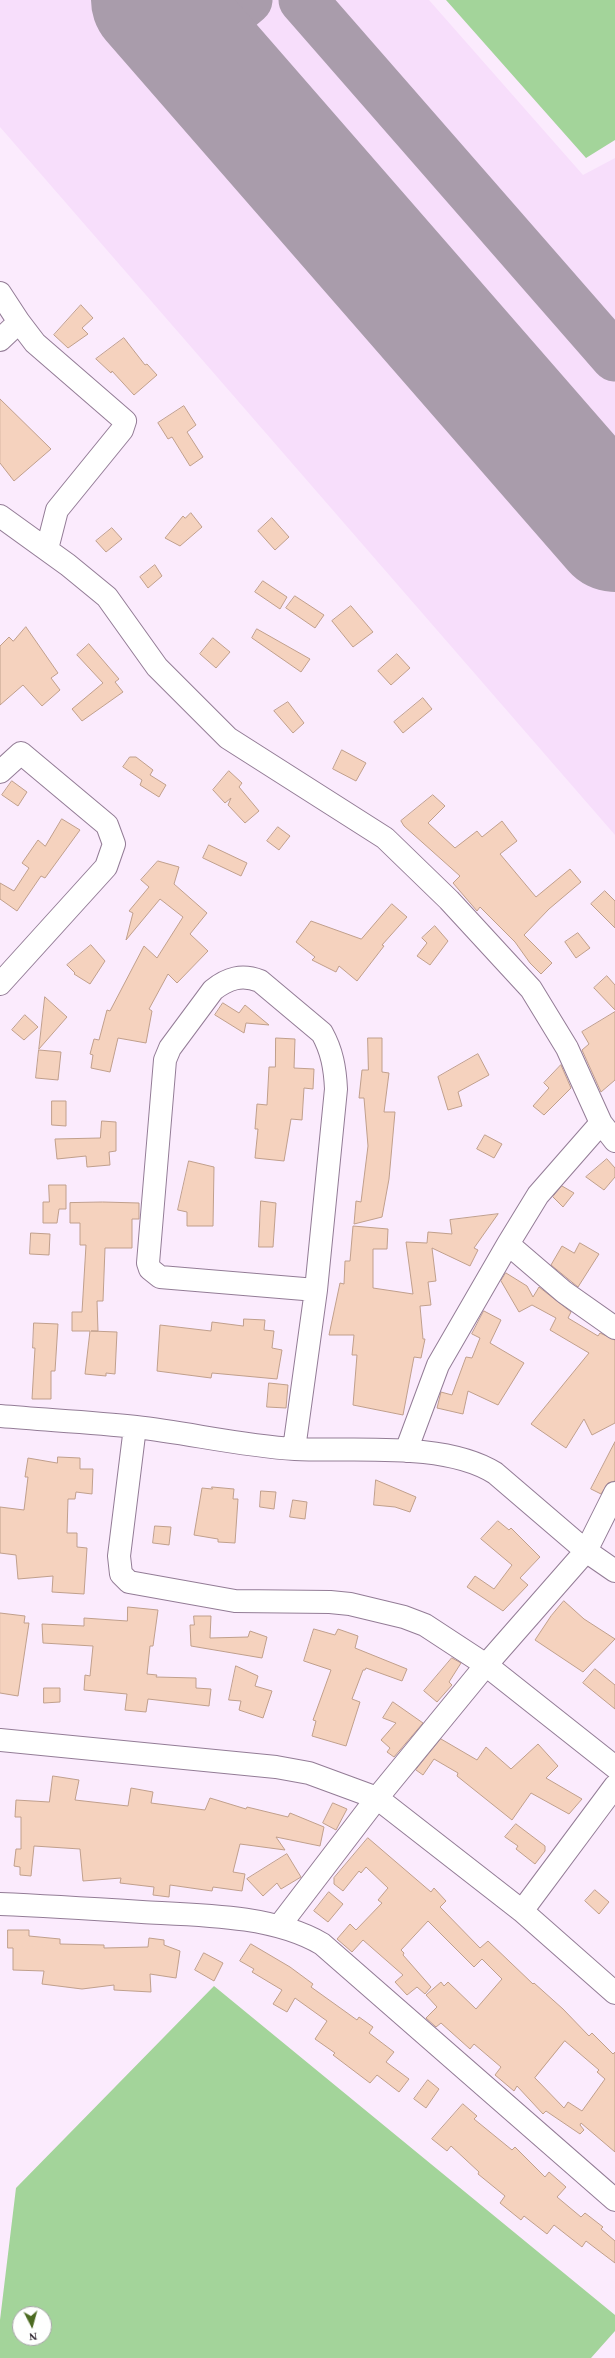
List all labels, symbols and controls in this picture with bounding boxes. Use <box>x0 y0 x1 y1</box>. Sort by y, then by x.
north arrow <box>12 2306 52 2346</box>
text: N <box>29 2331 38 2343</box>

